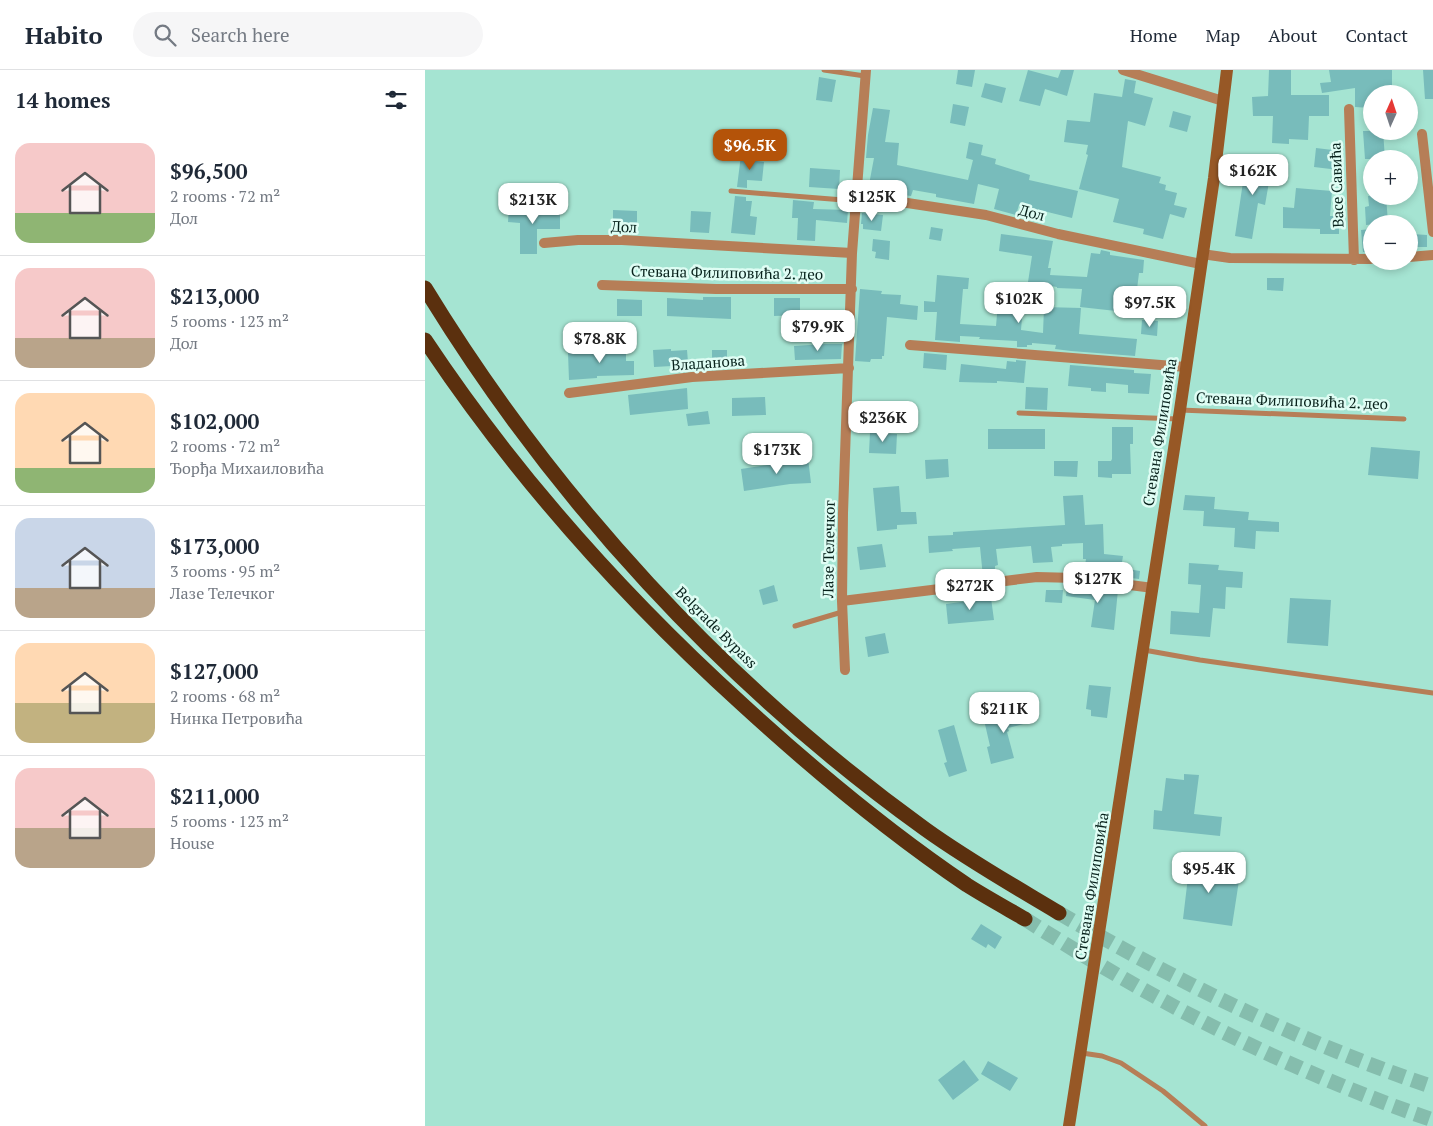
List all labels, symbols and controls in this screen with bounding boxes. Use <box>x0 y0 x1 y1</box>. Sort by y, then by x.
search box <box>133 12 483 57</box>
text: Habito <box>25 19 103 51</box>
icon: search <box>151 21 179 49</box>
text: Search here <box>191 22 290 47</box>
text: Home <box>1130 23 1177 47</box>
text: Map <box>1205 23 1240 47</box>
text: About <box>1268 23 1317 47</box>
text: Contact <box>1345 23 1408 47</box>
north arrow <box>1363 85 1417 140</box>
map controls <box>1363 85 1418 270</box>
text: 14 homes <box>15 86 111 114</box>
icon: filters <box>382 86 410 114</box>
pin: $96.5K <box>709 128 791 171</box>
text: $96.5K <box>724 134 776 156</box>
street label: Васе Савића <box>1325 142 1347 228</box>
button: + <box>1363 150 1418 205</box>
pin: $162K <box>1218 154 1288 196</box>
text: $96,500 <box>170 157 248 185</box>
text: $162K <box>1229 159 1277 181</box>
icon: home <box>55 163 115 223</box>
pin: $125K <box>837 180 907 222</box>
pin: $213K <box>498 182 568 225</box>
text: 2 rooms · 72 m² <box>170 185 280 207</box>
text: $125K <box>848 185 896 207</box>
text: $213K <box>509 188 557 210</box>
street label: Дол <box>1017 199 1047 225</box>
text: Дол <box>170 207 198 229</box>
button: − <box>1363 215 1418 270</box>
street label: Дол <box>611 216 637 236</box>
street label: Стевана Филиповића 2. део <box>631 260 823 284</box>
text: $213,000 <box>170 282 259 310</box>
pin: $102K <box>984 282 1054 324</box>
pin: $97.5K <box>1109 286 1191 328</box>
text: $102K <box>995 287 1043 309</box>
icon: home <box>55 288 115 348</box>
text: $97.5K <box>1124 291 1176 313</box>
text: 5 rooms · 123 m² <box>170 310 289 332</box>
pin: $79.9K <box>777 310 859 352</box>
text: $79.9K <box>792 315 844 337</box>
pin: $78.8K <box>559 322 641 364</box>
text: $78.8K <box>574 327 626 349</box>
text: Дол <box>170 332 198 354</box>
street label: Владанова <box>670 349 746 375</box>
street label: Стевана Филиповића <box>1137 356 1181 507</box>
street label: Стевана Филиповића 2. део <box>1196 387 1388 413</box>
pin: $236K <box>848 400 918 443</box>
text: $236K <box>859 406 907 428</box>
text: $102,000 <box>170 407 259 435</box>
icon: home <box>55 413 115 473</box>
pin: $173K <box>742 432 812 475</box>
text: 2 rooms · 72 m² <box>170 435 280 457</box>
text: $173K <box>753 438 801 460</box>
text: Ђорђа Михаиловића <box>170 457 324 479</box>
street label: Лазе Телечког <box>817 499 839 599</box>
text: $173,000 <box>170 532 259 560</box>
icon: home <box>55 538 115 598</box>
text: 3 rooms · 95 m² <box>170 560 280 582</box>
pin: $127K <box>1063 562 1133 604</box>
text: $127K <box>1074 567 1122 589</box>
pin: $272K <box>935 568 1005 611</box>
text: $272K <box>946 574 994 596</box>
text: Лазе Телечког <box>170 582 274 604</box>
street label: Belgrade Bypass <box>672 582 762 672</box>
text: $127,000 <box>170 657 258 685</box>
icon: home <box>55 663 115 723</box>
text: 2 rooms · 68 m² <box>170 685 280 707</box>
pin: $211K <box>969 692 1039 734</box>
text: $211K <box>980 697 1028 719</box>
text: Нинка Петровића <box>170 707 303 729</box>
text: $211,000 <box>170 782 259 810</box>
icon: home <box>55 788 115 848</box>
text: 5 rooms · 123 m² <box>170 810 289 832</box>
street label: Стевана Филиповића <box>1069 810 1113 961</box>
text: House <box>170 832 215 854</box>
pin: $95.4K <box>1168 852 1250 894</box>
text: $95.4K <box>1183 857 1235 879</box>

